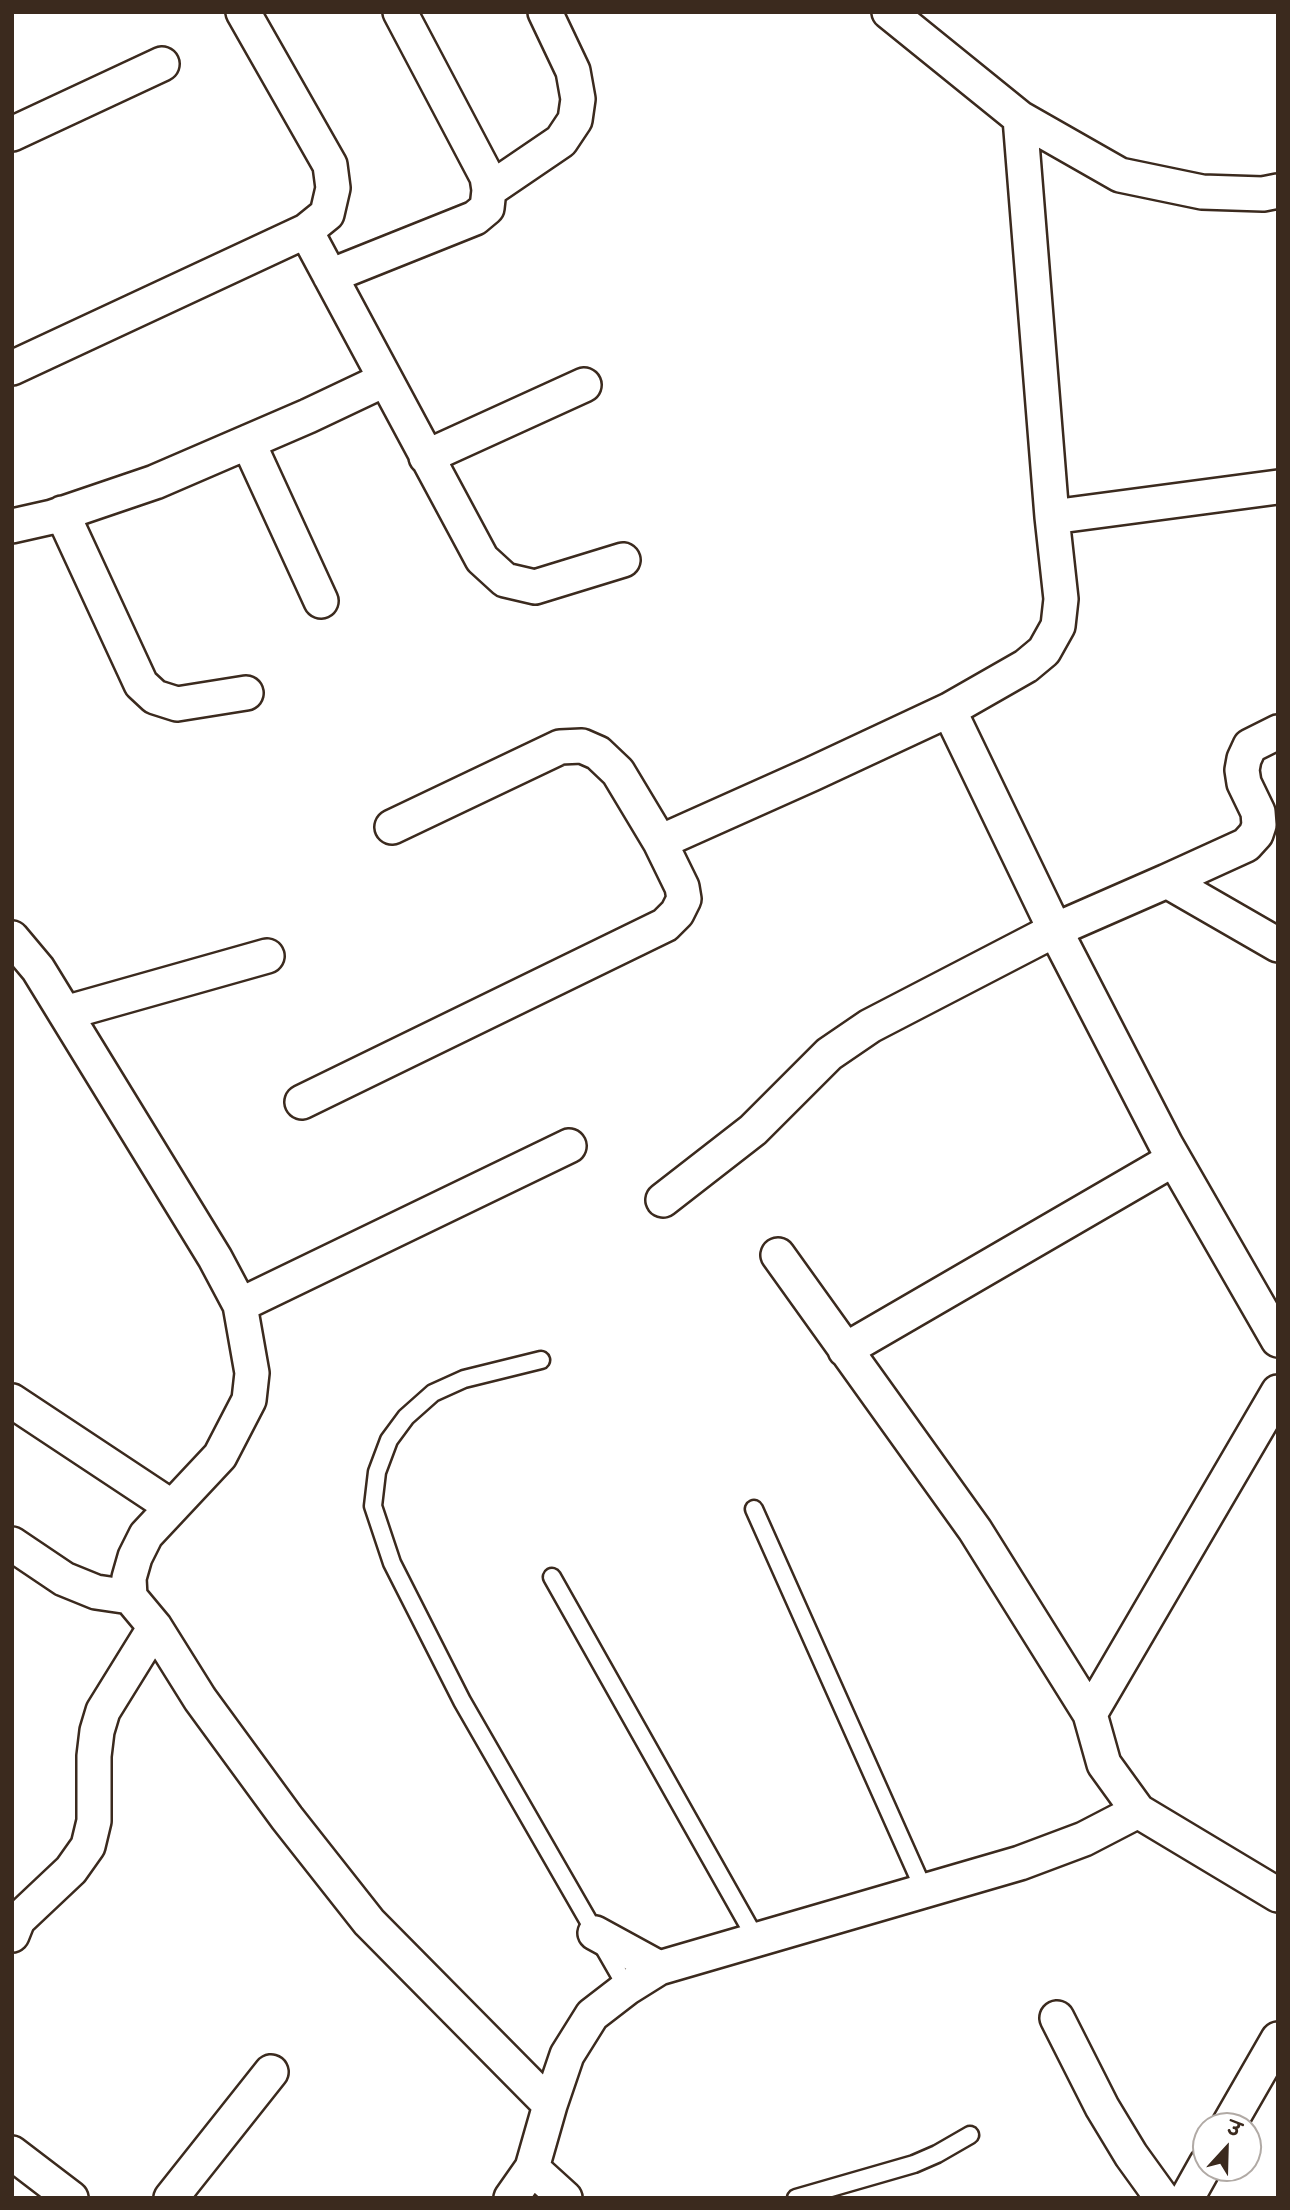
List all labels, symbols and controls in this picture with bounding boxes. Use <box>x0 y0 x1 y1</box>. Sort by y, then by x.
north arrow <box>1192 2112 1262 2182</box>
text: उ <box>1224 2115 1245 2143</box>

